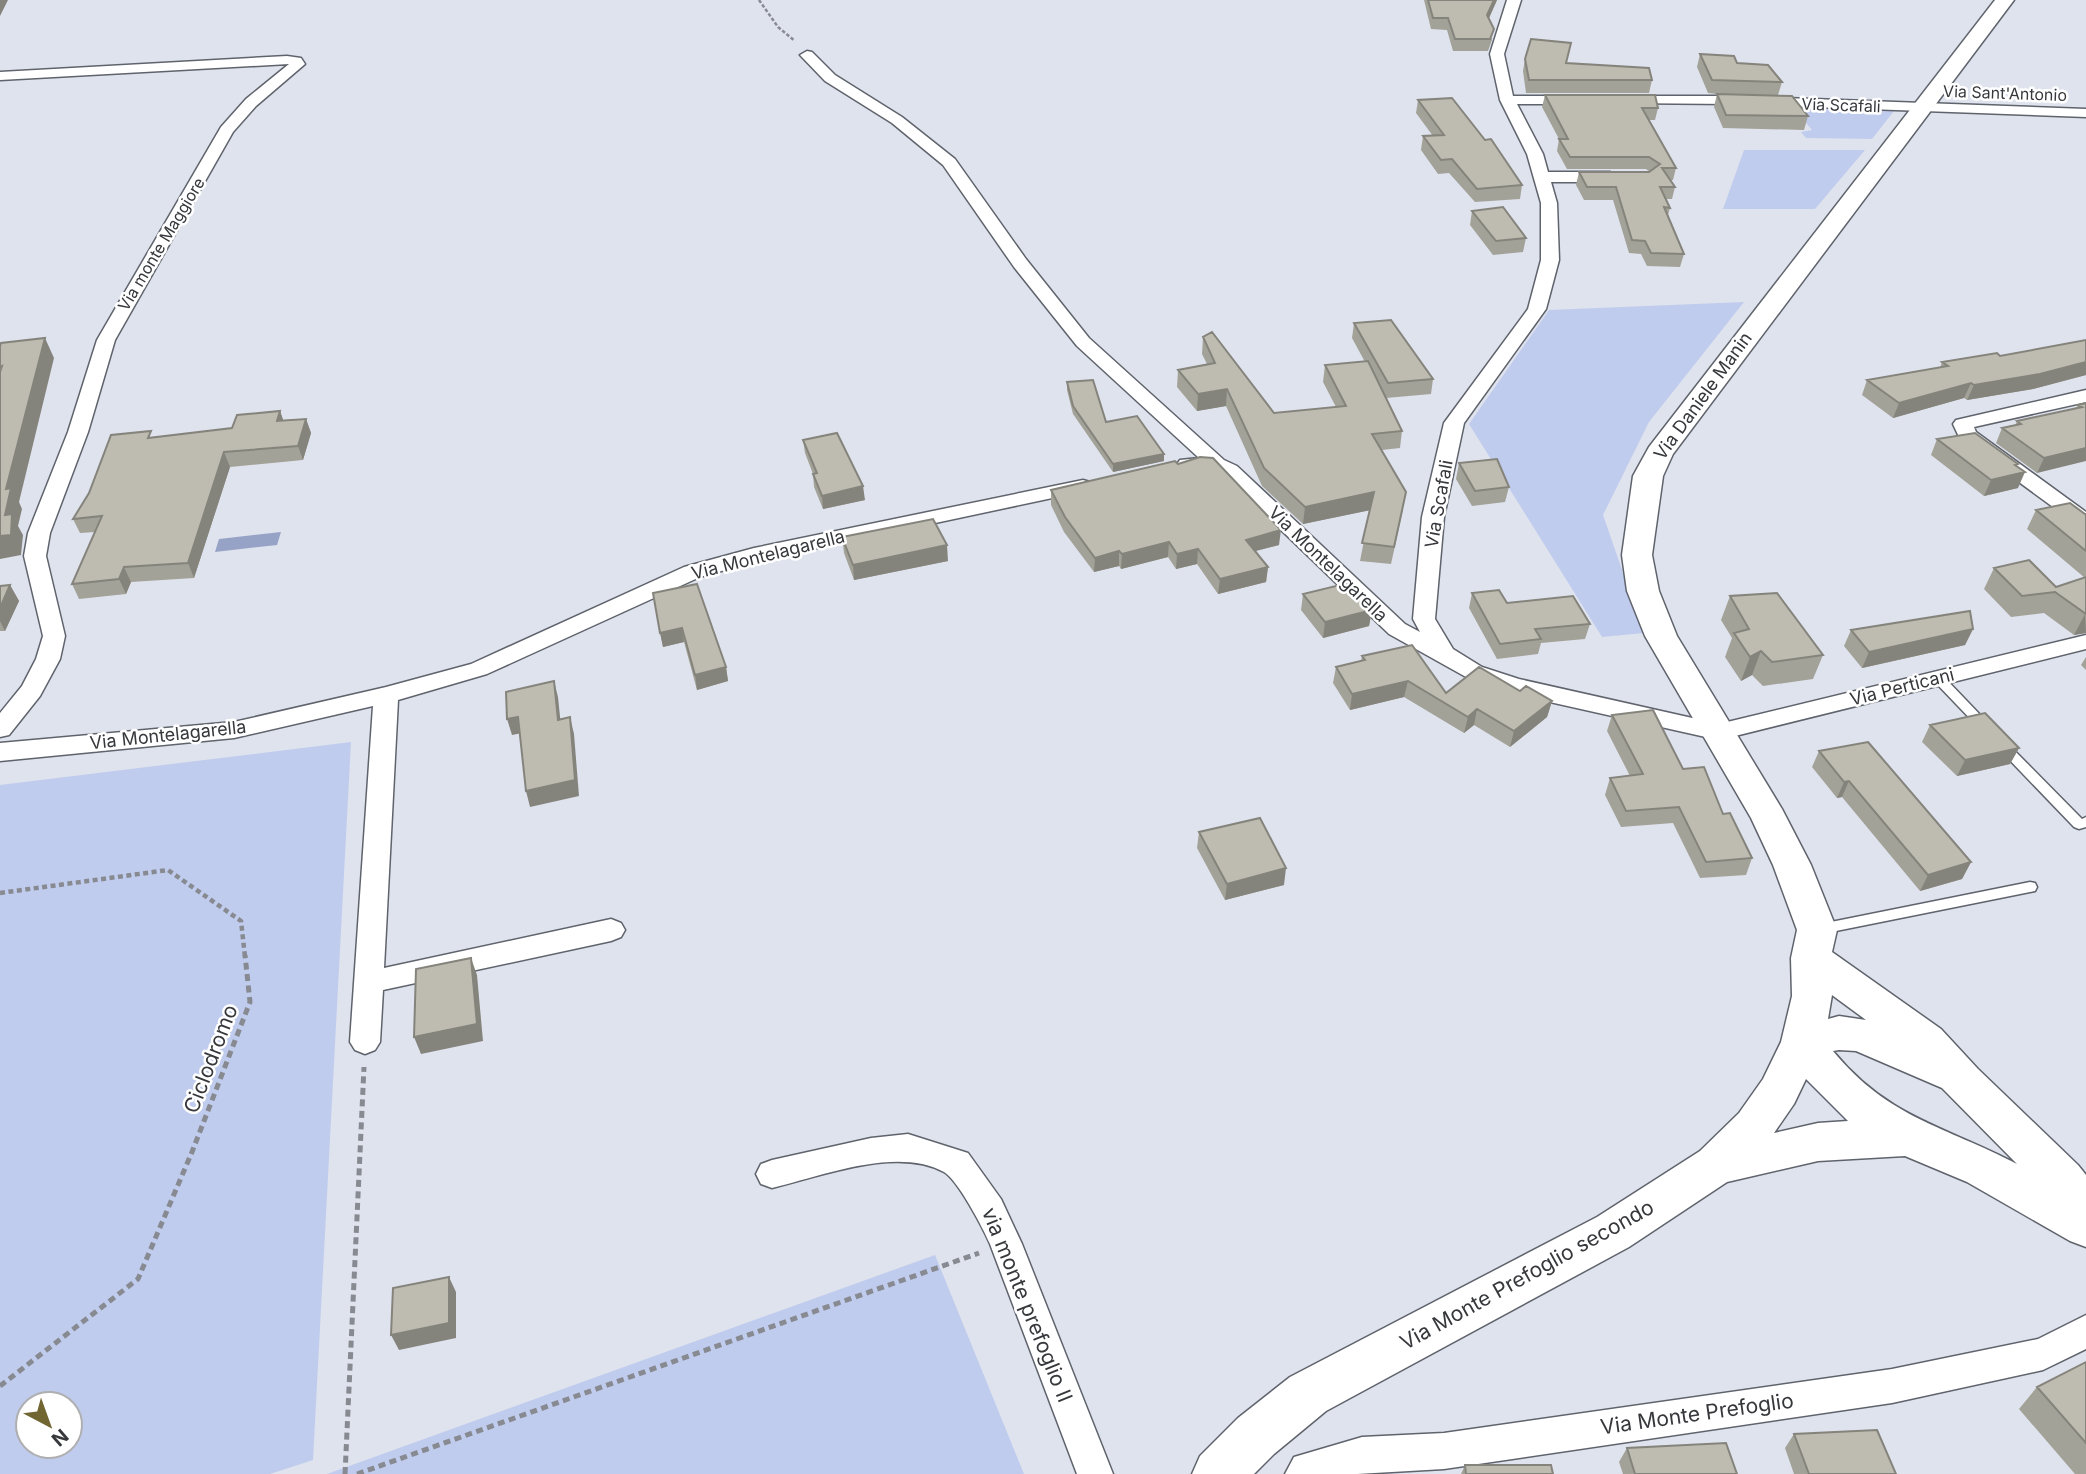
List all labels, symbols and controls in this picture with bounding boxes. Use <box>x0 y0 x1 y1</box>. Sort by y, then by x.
street label: Via Sant'Antonio <box>1943 81 2067 105</box>
street label: Via Scafali <box>1801 94 1881 116</box>
street label: Via monte Maggiore <box>113 174 209 314</box>
street label: Via Daniele Manin <box>1649 328 1756 464</box>
street label: Via Scafali <box>1420 458 1457 550</box>
street label: Via Montelagarella <box>1264 501 1392 626</box>
street label: Via Montelagarella <box>689 525 847 584</box>
street label: Via Perticani <box>1848 663 1956 710</box>
street label: Via Montelagarella <box>89 716 247 753</box>
street label: Ciclodromo <box>178 1001 243 1117</box>
street label: Via Monte Prefoglio secondo <box>1395 1194 1658 1355</box>
street label: via monte prefoglio II <box>977 1204 1078 1406</box>
street label: Via Monte Prefoglio <box>1599 1388 1795 1439</box>
north arrow <box>14 1390 84 1460</box>
text: N <box>47 1424 73 1451</box>

